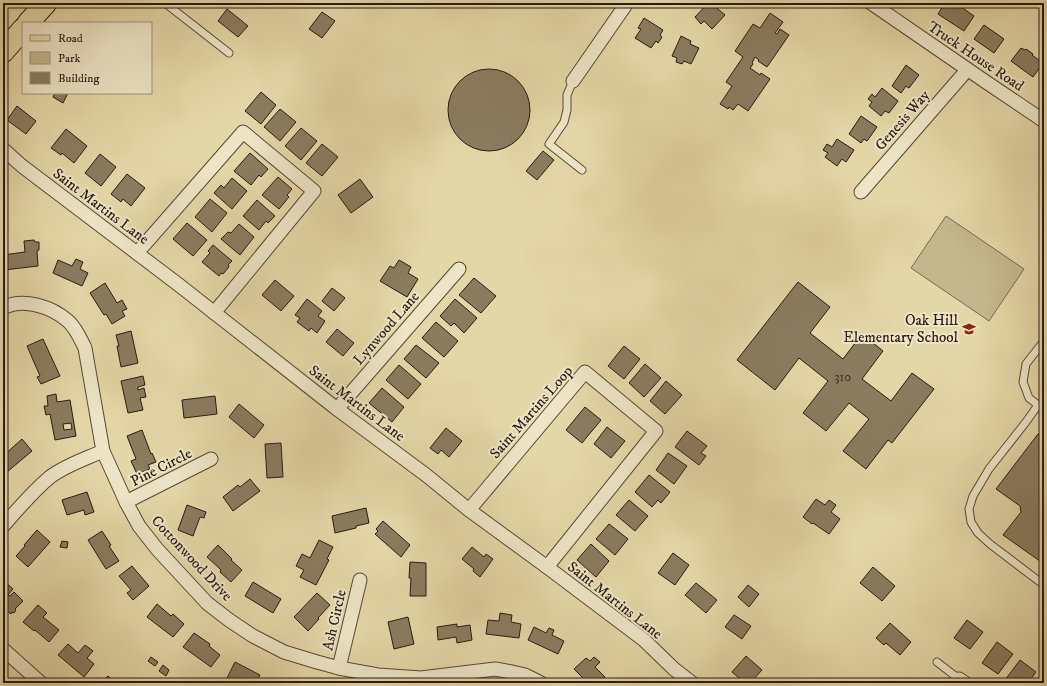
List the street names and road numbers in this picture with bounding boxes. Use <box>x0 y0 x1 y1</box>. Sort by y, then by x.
street label: Truck House Road <box>924 17 1028 96</box>
street label: Genesis Way <box>871 85 934 155</box>
street label: Saint Martins Lane <box>49 164 153 249</box>
street label: Lynwood Lane <box>349 288 424 369</box>
street label: Saint Martins Lane <box>305 361 409 446</box>
street label: Saint Martins Loop <box>486 362 577 463</box>
street label: Pine Circle <box>127 444 195 491</box>
street label: Cottonwood Drive <box>147 512 236 605</box>
street label: Saint Martins Lane <box>563 557 666 643</box>
street label: Ash Circle <box>318 588 351 652</box>

